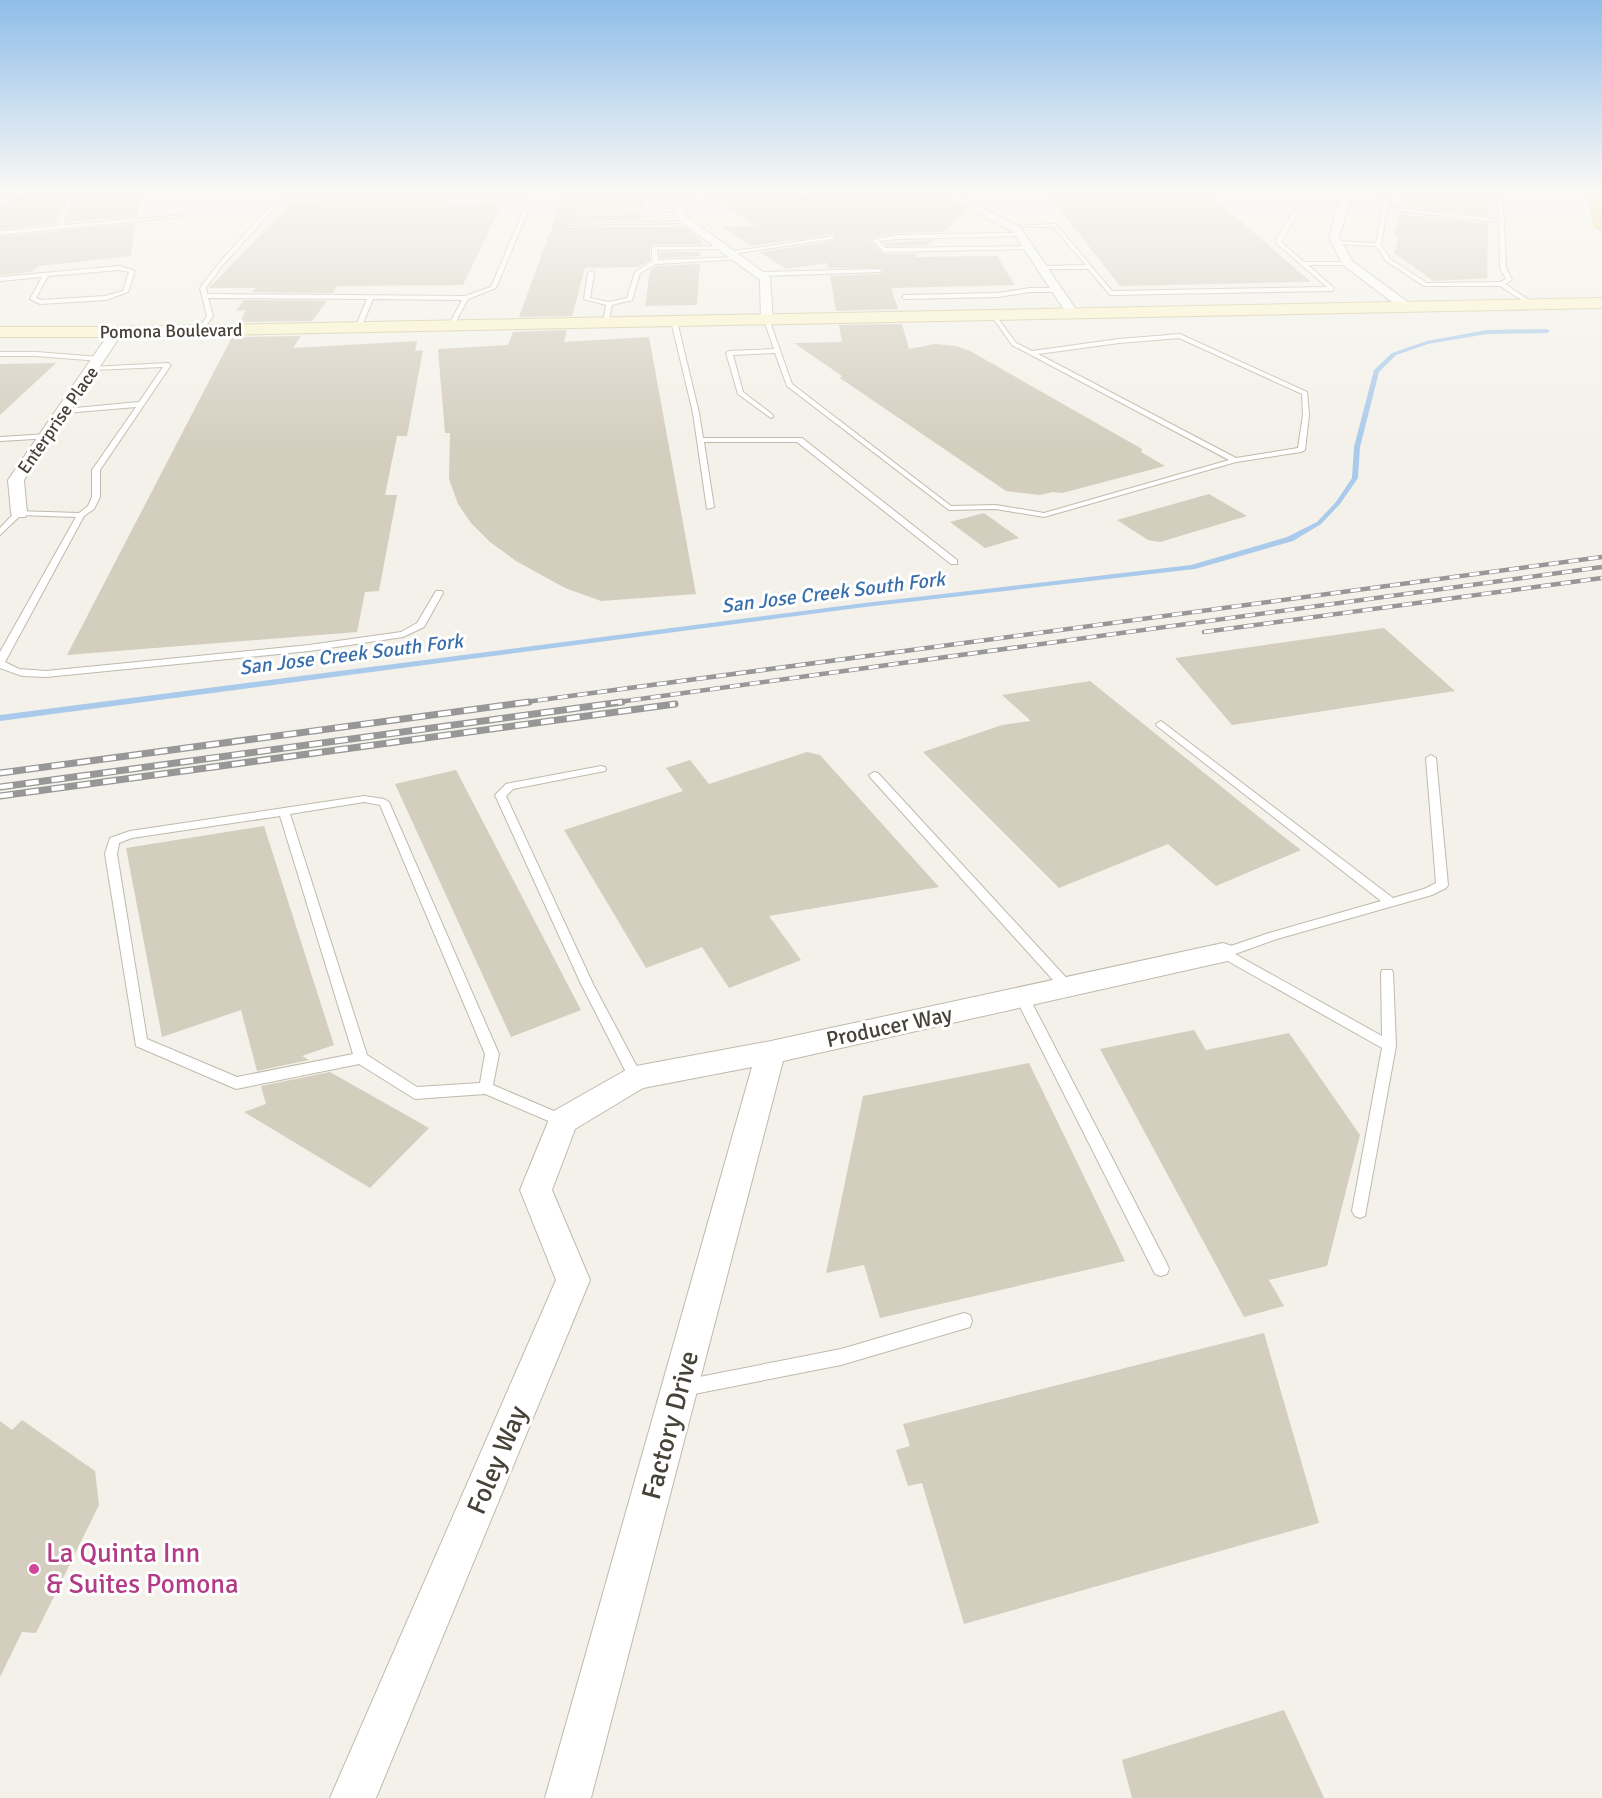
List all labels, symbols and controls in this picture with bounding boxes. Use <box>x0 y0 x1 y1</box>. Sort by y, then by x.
street label: Pomona Boulevard <box>99 319 243 343</box>
street label: Enterprise Place <box>13 362 103 478</box>
water label: San Jose Creek South Fork <box>720 566 948 619</box>
water label: San Jose Creek South Fork <box>238 628 466 681</box>
street label: Producer Way <box>824 1000 955 1053</box>
street label: Factory Drive <box>635 1347 706 1503</box>
street label: Foley Way <box>460 1401 535 1519</box>
place label: La Quinta Inn & Suites Pomona <box>46 1537 239 1601</box>
marker: La Quinta Inn & Suites Pomona <box>27 1562 41 1576</box>

